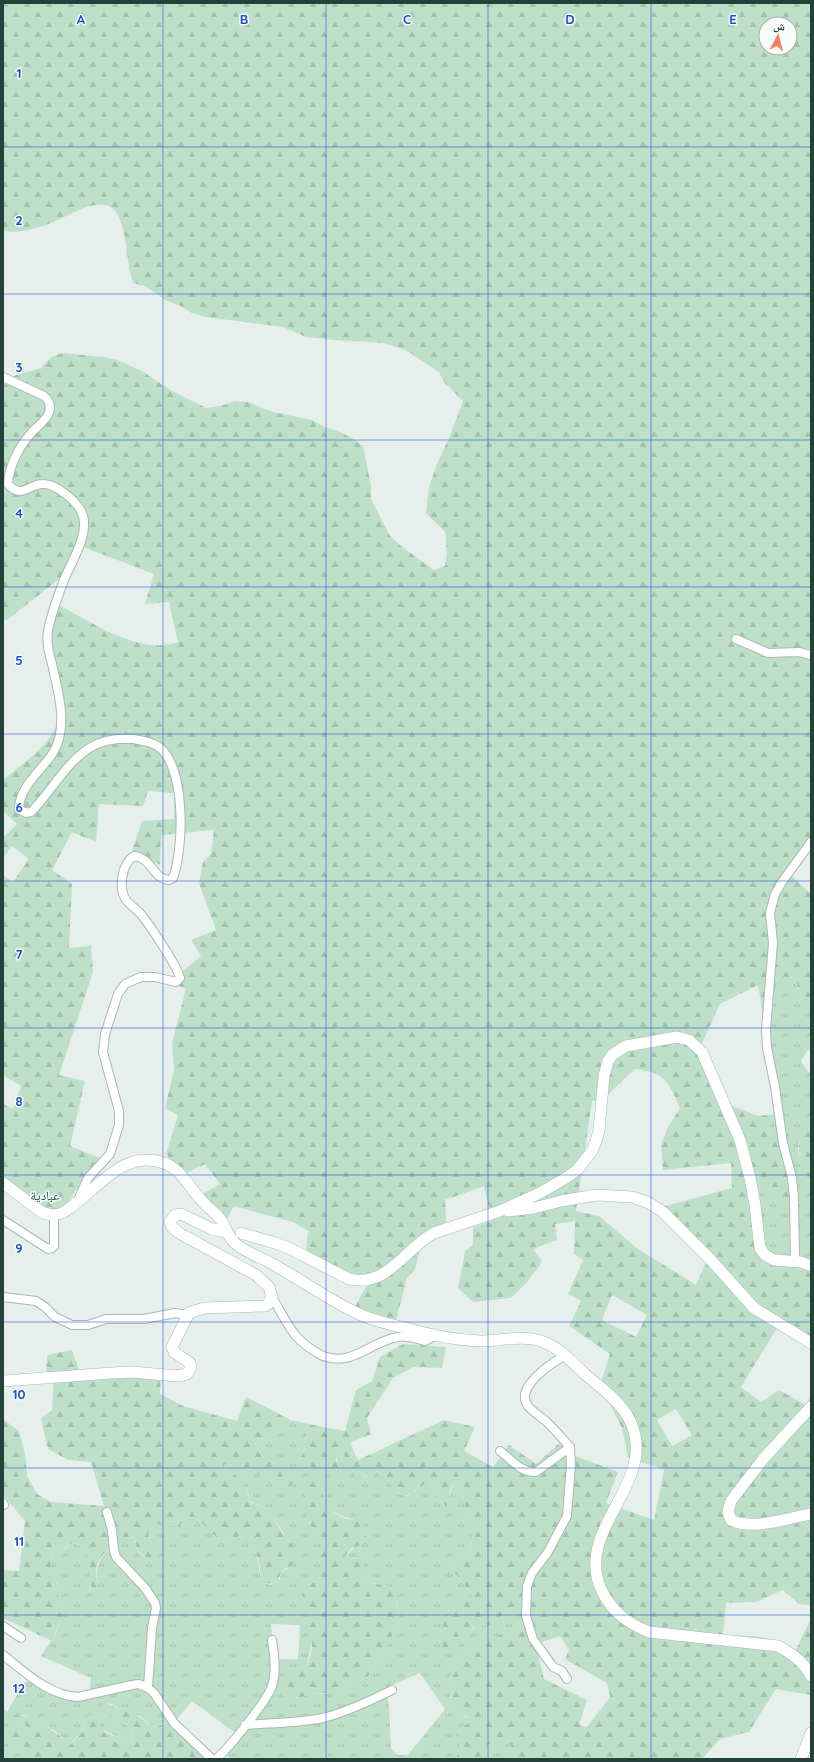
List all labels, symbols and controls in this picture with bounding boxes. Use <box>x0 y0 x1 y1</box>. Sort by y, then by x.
text: A <box>77 11 86 27</box>
text: B <box>240 11 248 27</box>
text: C <box>403 11 411 27</box>
text: D <box>565 11 575 27</box>
text: E <box>729 11 737 27</box>
north arrow <box>758 16 798 56</box>
text: ش <box>772 18 786 35</box>
text: 1 <box>16 65 22 81</box>
text: 2 <box>15 212 23 228</box>
text: 3 <box>16 359 23 375</box>
text: 4 <box>15 505 23 521</box>
text: 5 <box>15 652 23 668</box>
text: 6 <box>15 799 23 815</box>
text: 7 <box>15 946 23 962</box>
text: 8 <box>15 1093 23 1109</box>
district label: عبادية <box>30 1187 60 1203</box>
text: 9 <box>15 1240 23 1256</box>
text: 10 <box>12 1386 26 1402</box>
text: 11 <box>14 1533 24 1549</box>
text: 12 <box>13 1680 25 1696</box>

